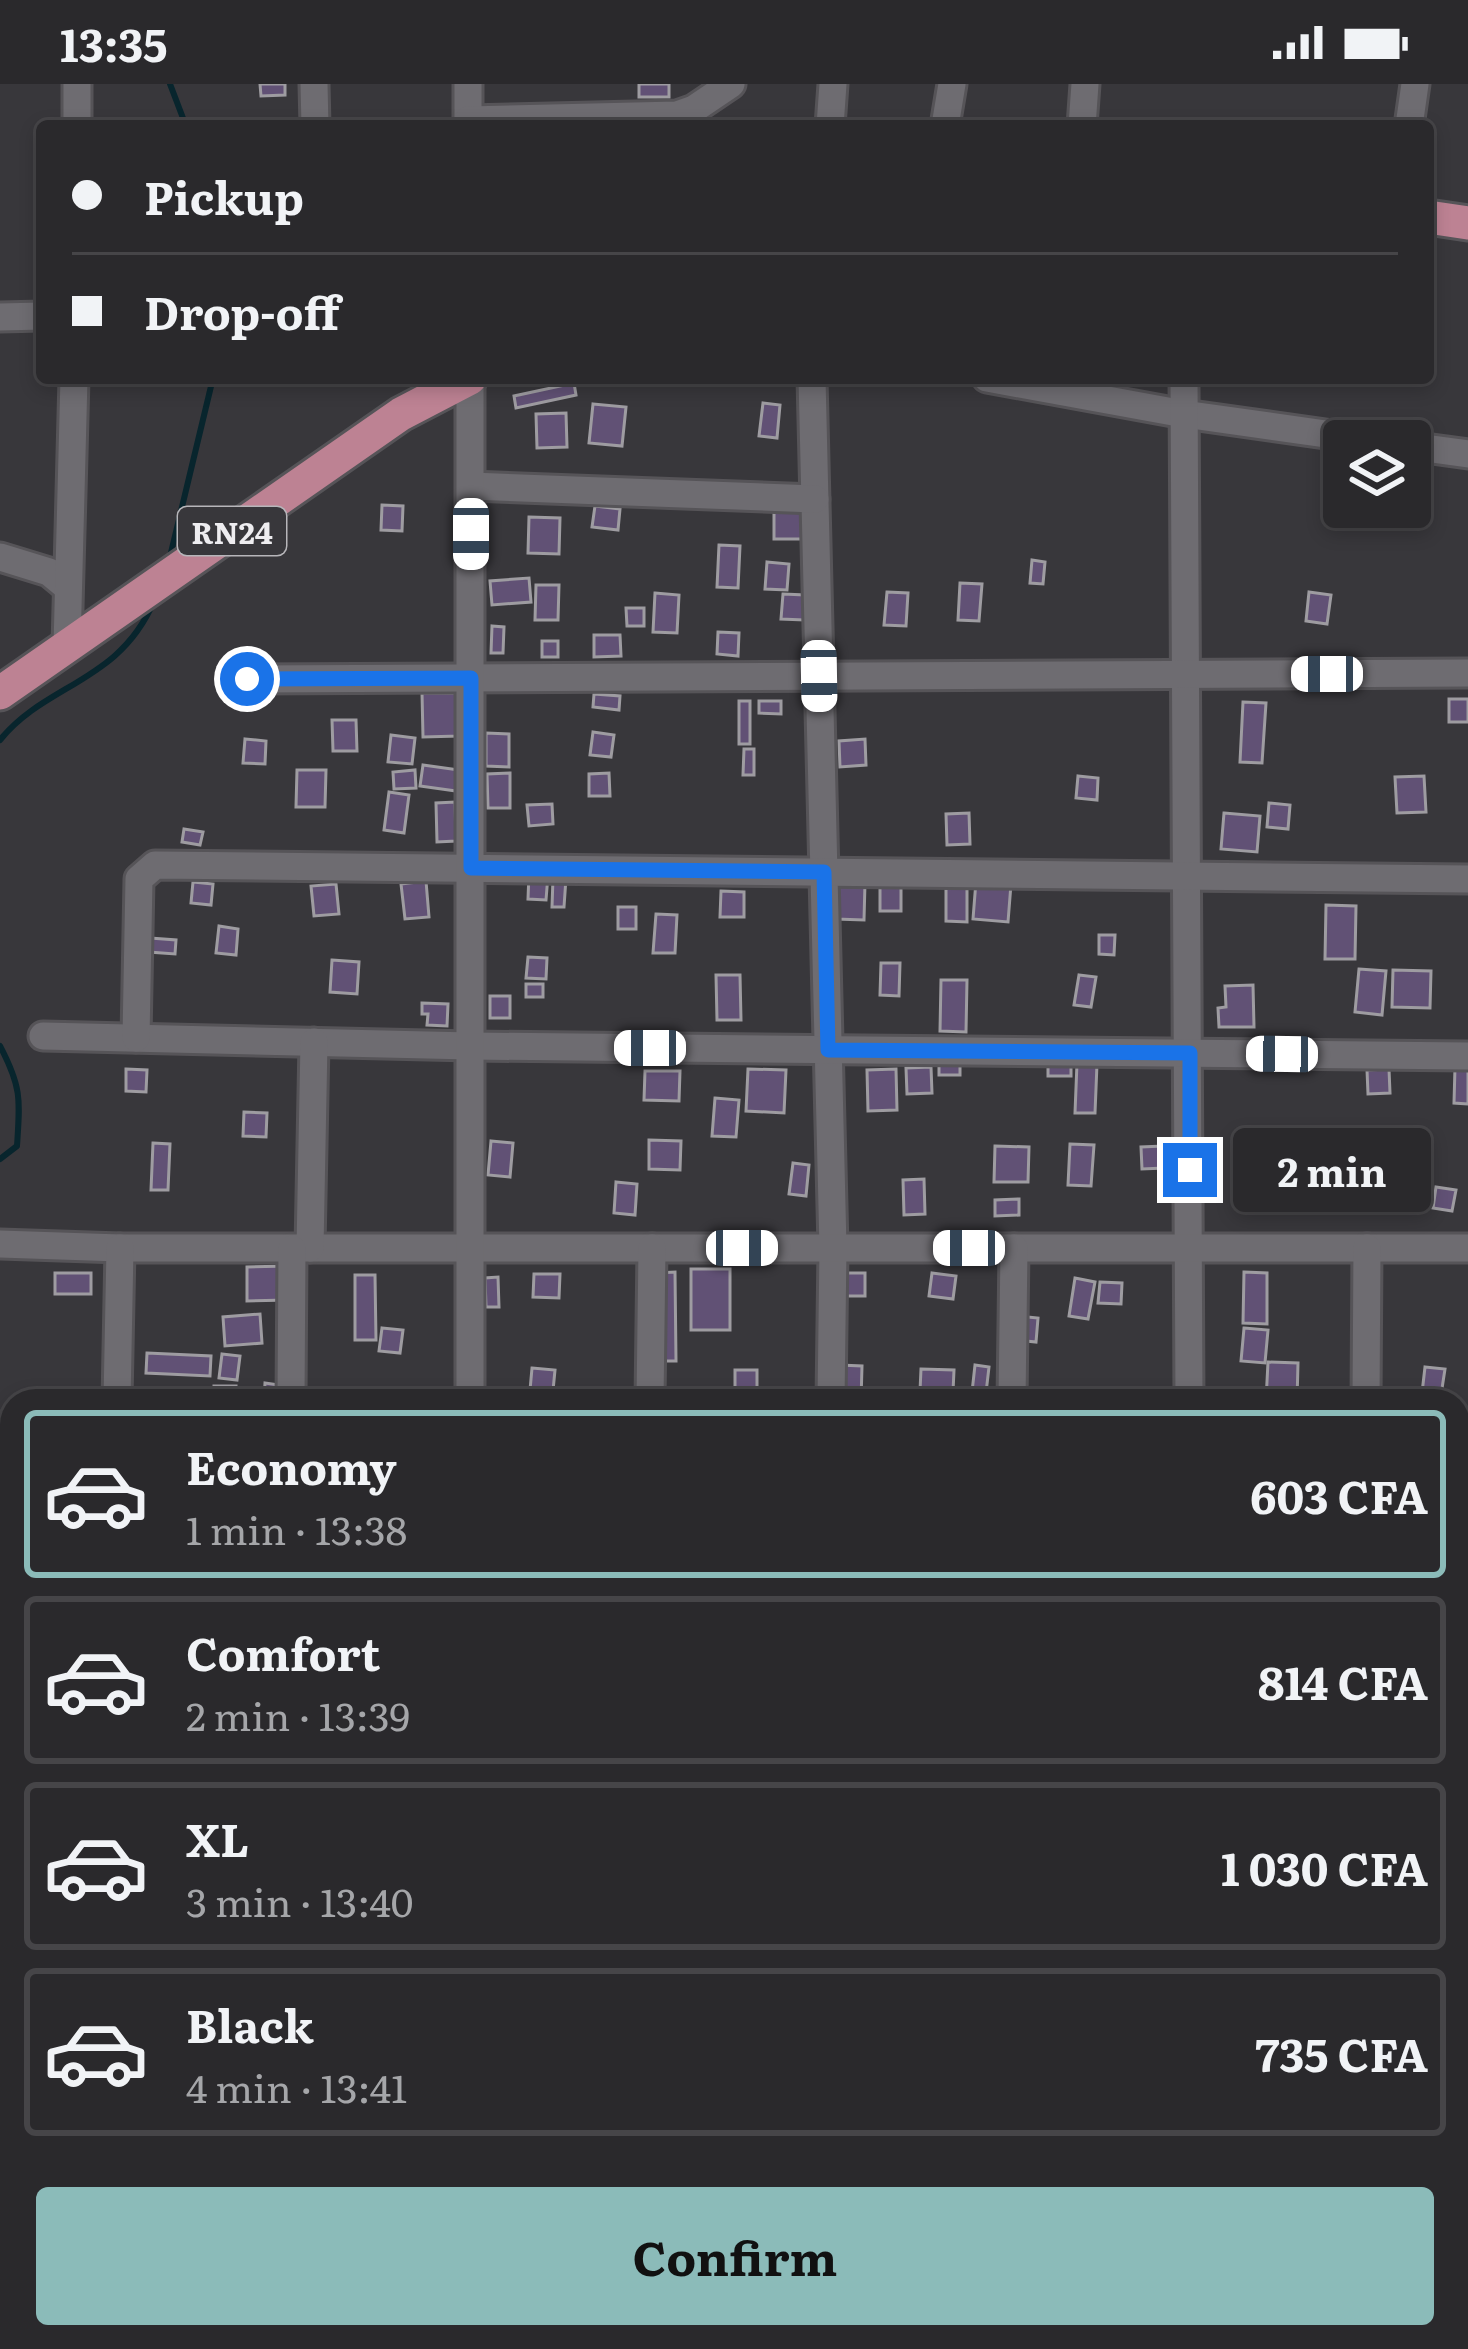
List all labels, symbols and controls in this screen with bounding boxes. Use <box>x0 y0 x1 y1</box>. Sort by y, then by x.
text: 13:35 <box>60 9 168 76</box>
text: Pickup <box>144 162 304 229</box>
text: Drop-off <box>144 277 340 344</box>
map controls <box>1323 420 1431 528</box>
button: layers <box>1323 420 1431 528</box>
car <box>453 498 489 570</box>
road number: RN24 <box>178 507 286 555</box>
car <box>800 640 838 712</box>
route start <box>220 652 274 706</box>
car <box>1291 656 1363 692</box>
car <box>614 1030 686 1066</box>
car <box>1246 1035 1318 1073</box>
callout: 2 min <box>1232 1128 1430 1212</box>
text: 2 min <box>1278 1141 1386 1199</box>
route end <box>1163 1143 1217 1197</box>
car <box>706 1230 778 1266</box>
car <box>933 1230 1005 1266</box>
text: Economy <box>186 1432 397 1499</box>
icon: car <box>42 1440 150 1548</box>
text: 603 CFA <box>1250 1461 1428 1528</box>
text: 1 min · 13:38 <box>186 1499 407 1557</box>
text: Comfort <box>186 1618 380 1685</box>
icon: car <box>42 1626 150 1734</box>
text: 814 CFA <box>1258 1647 1428 1714</box>
text: 2 min · 13:39 <box>186 1685 410 1743</box>
text: XL <box>186 1804 249 1871</box>
icon: car <box>42 1812 150 1920</box>
text: 1 030 CFA <box>1221 1833 1428 1900</box>
text: 3 min · 13:40 <box>186 1871 413 1929</box>
text: Black <box>186 1990 314 2057</box>
icon: car <box>42 1998 150 2106</box>
text: 735 CFA <box>1255 2019 1428 2086</box>
text: 4 min · 13:41 <box>186 2057 407 2115</box>
button: Confirm <box>36 2187 1434 2325</box>

